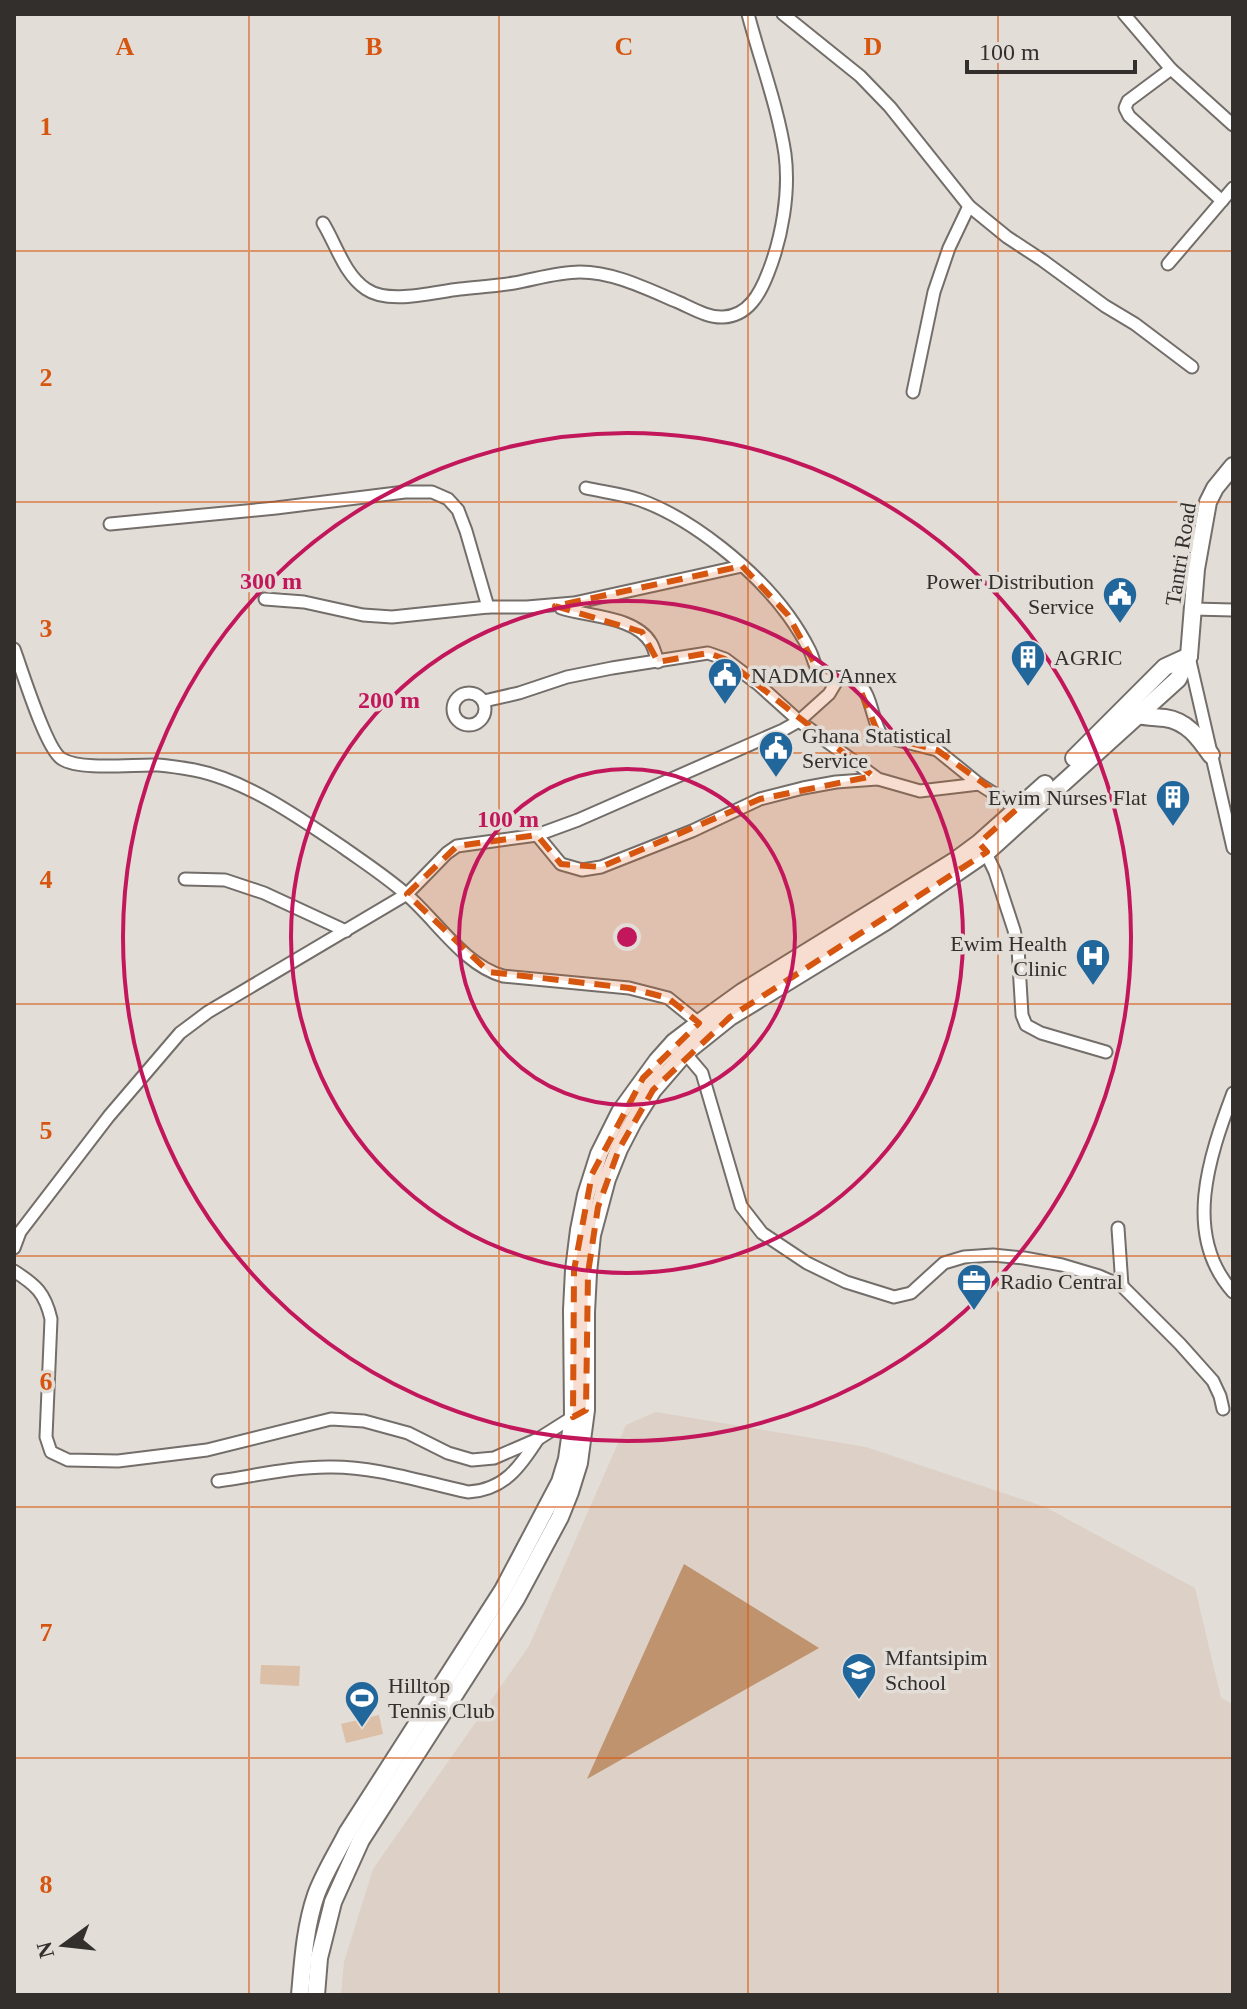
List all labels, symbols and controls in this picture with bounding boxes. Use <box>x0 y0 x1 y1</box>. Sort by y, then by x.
scale bar <box>967 24 1135 74</box>
text: A <box>116 32 135 61</box>
text: B <box>365 32 383 61</box>
text: C <box>615 32 633 61</box>
text: D <box>864 32 882 61</box>
text: 100 m <box>979 39 1040 65</box>
text: 1 <box>40 112 53 141</box>
text: 2 <box>40 363 53 392</box>
street label: Tantri Road <box>1160 501 1201 607</box>
text: 300 m <box>240 568 302 594</box>
place label: Power Distribution Service <box>926 569 1094 619</box>
public building icon: Power Distribution Service <box>1101 575 1139 625</box>
text: 3 <box>40 614 53 643</box>
building icon: AGRIC <box>1009 638 1047 688</box>
place label: AGRIC <box>1054 645 1122 670</box>
public building icon: NADMO Annex <box>706 656 744 706</box>
place label: NADMO Annex <box>751 663 897 688</box>
text: 200 m <box>358 687 420 713</box>
place label: Ghana Statistical Service <box>802 723 952 773</box>
public building icon: Ghana Statistical Service <box>757 729 795 779</box>
building icon: Ewim Nurses Flat <box>1154 778 1192 828</box>
place label: Ewim Nurses Flat <box>988 785 1147 810</box>
text: 100 m <box>477 806 539 832</box>
text: 4 <box>40 865 53 894</box>
centre of rings <box>613 923 641 951</box>
place label: Ewim Health Clinic <box>950 931 1067 981</box>
hospital icon: Ewim Health Clinic <box>1074 937 1112 987</box>
text: 5 <box>40 1116 53 1145</box>
office icon: Radio Central <box>955 1262 993 1312</box>
place label: Radio Central <box>1000 1269 1123 1294</box>
text: 6 <box>40 1367 53 1396</box>
text: 7 <box>40 1618 53 1647</box>
place label: Mfantsipim School <box>885 1645 988 1695</box>
school or university icon: Mfantsipim School <box>840 1651 878 1701</box>
place label: Hilltop Tennis Club <box>388 1673 495 1723</box>
sports icon: Hilltop Tennis Club <box>343 1679 381 1729</box>
text: 8 <box>40 1870 53 1899</box>
north arrow <box>24 1905 104 1985</box>
text: N <box>31 1939 59 1961</box>

